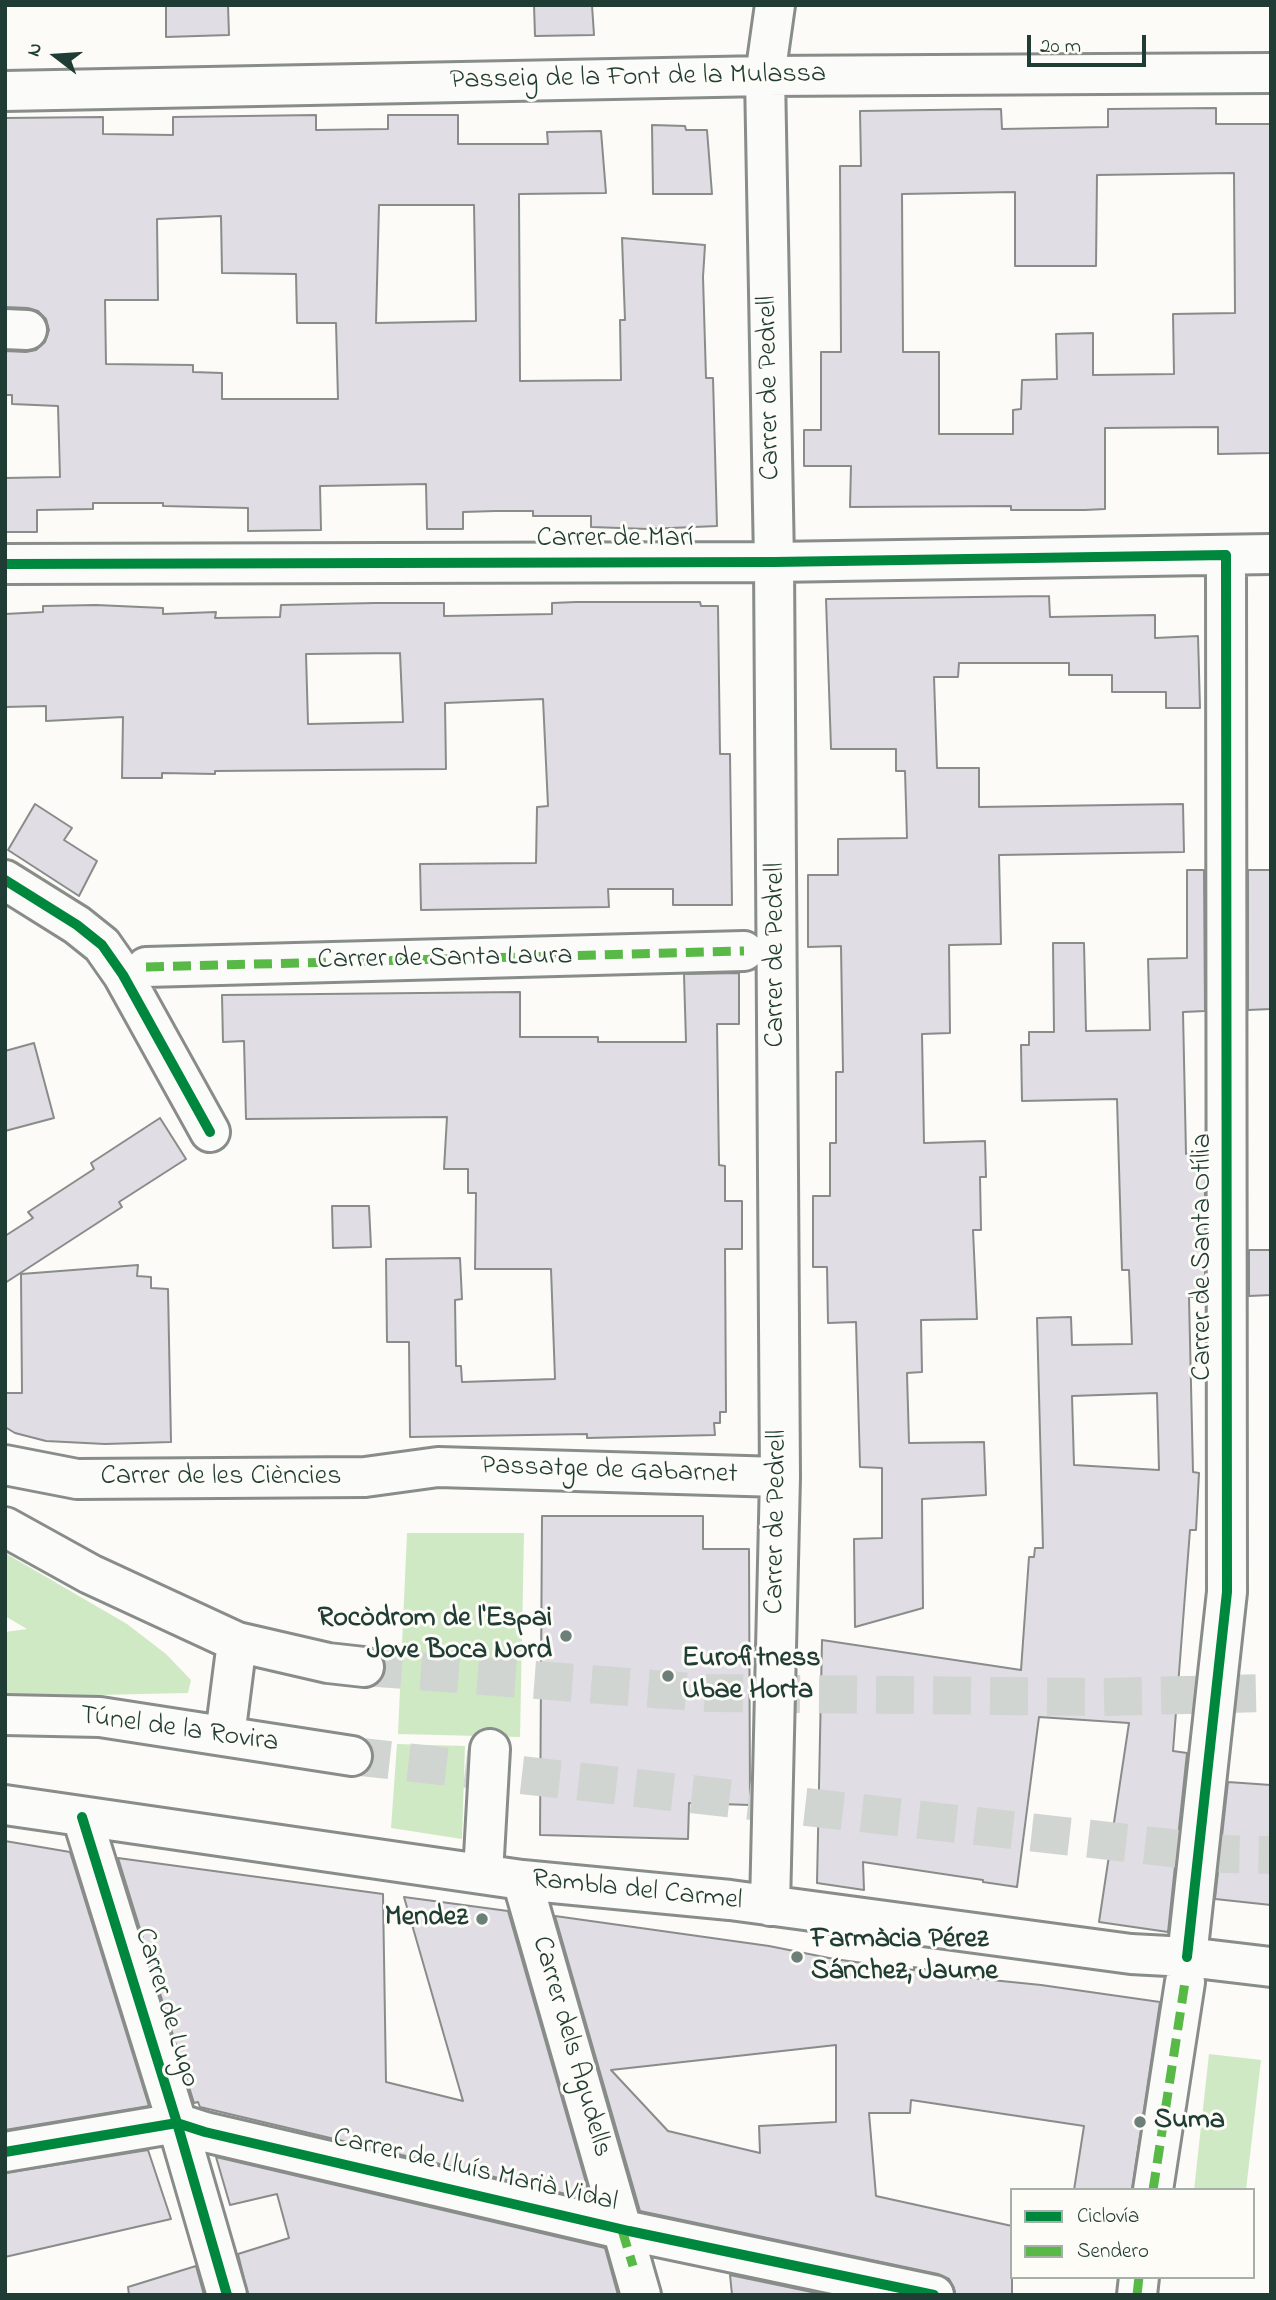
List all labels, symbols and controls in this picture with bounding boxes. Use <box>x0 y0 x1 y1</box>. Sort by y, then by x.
north arrow <box>21 21 91 91</box>
scale bar <box>1031 21 1150 65</box>
text: 20 m <box>1040 32 1081 62</box>
text: N <box>21 40 50 60</box>
street label: Passeig de la Font de la Mulassa <box>450 59 826 99</box>
street label: Carrer de Pedrell <box>753 295 789 481</box>
street label: Carrer de Marí <box>536 523 694 557</box>
street label: Carrer de Pedrell <box>760 863 794 1047</box>
street label: Carrer de Santa Laura <box>317 941 573 979</box>
street label: Carrer de Santa Otília <box>1187 1133 1221 1381</box>
street label: Carrer de Pedrell <box>760 1429 796 1615</box>
street label: Passatge de Gabarnet <box>480 1451 738 1493</box>
street label: Carrer de les Ciències <box>101 1461 341 1495</box>
place label: Rocòdrom de l'Espai Jove Boca Nord <box>318 1603 552 1669</box>
marker: Rocòdrom de l'Espai Jove Boca Nord <box>558 1628 574 1644</box>
place label: Eurofitness Ubae Horta <box>682 1643 820 1709</box>
marker: Eurofitness Ubae Horta <box>660 1668 676 1684</box>
street label: Túnel de la Rovira <box>78 1700 280 1762</box>
street label: Rambla del Carmel <box>530 1864 744 1920</box>
place label: Mendez <box>385 1902 468 1936</box>
marker: Mendez <box>474 1911 490 1927</box>
street label: Carrer de Lugo <box>125 1924 205 2092</box>
place label: Farmàcia Pérez Sánchez, Jaume <box>811 1924 998 1990</box>
street label: Carrer dels Agudells <box>522 1933 618 2161</box>
marker: Farmàcia Pérez Sánchez, Jaume <box>789 1949 805 1965</box>
place label: Suma <box>1154 2105 1225 2139</box>
marker: Suma <box>1132 2114 1148 2130</box>
street label: Carrer de Lluís Marià Vidal <box>330 2123 620 2221</box>
legend <box>1010 2188 1255 2279</box>
text: Ciclovía <box>1077 2202 1139 2232</box>
text: Sendero <box>1077 2237 1149 2267</box>

